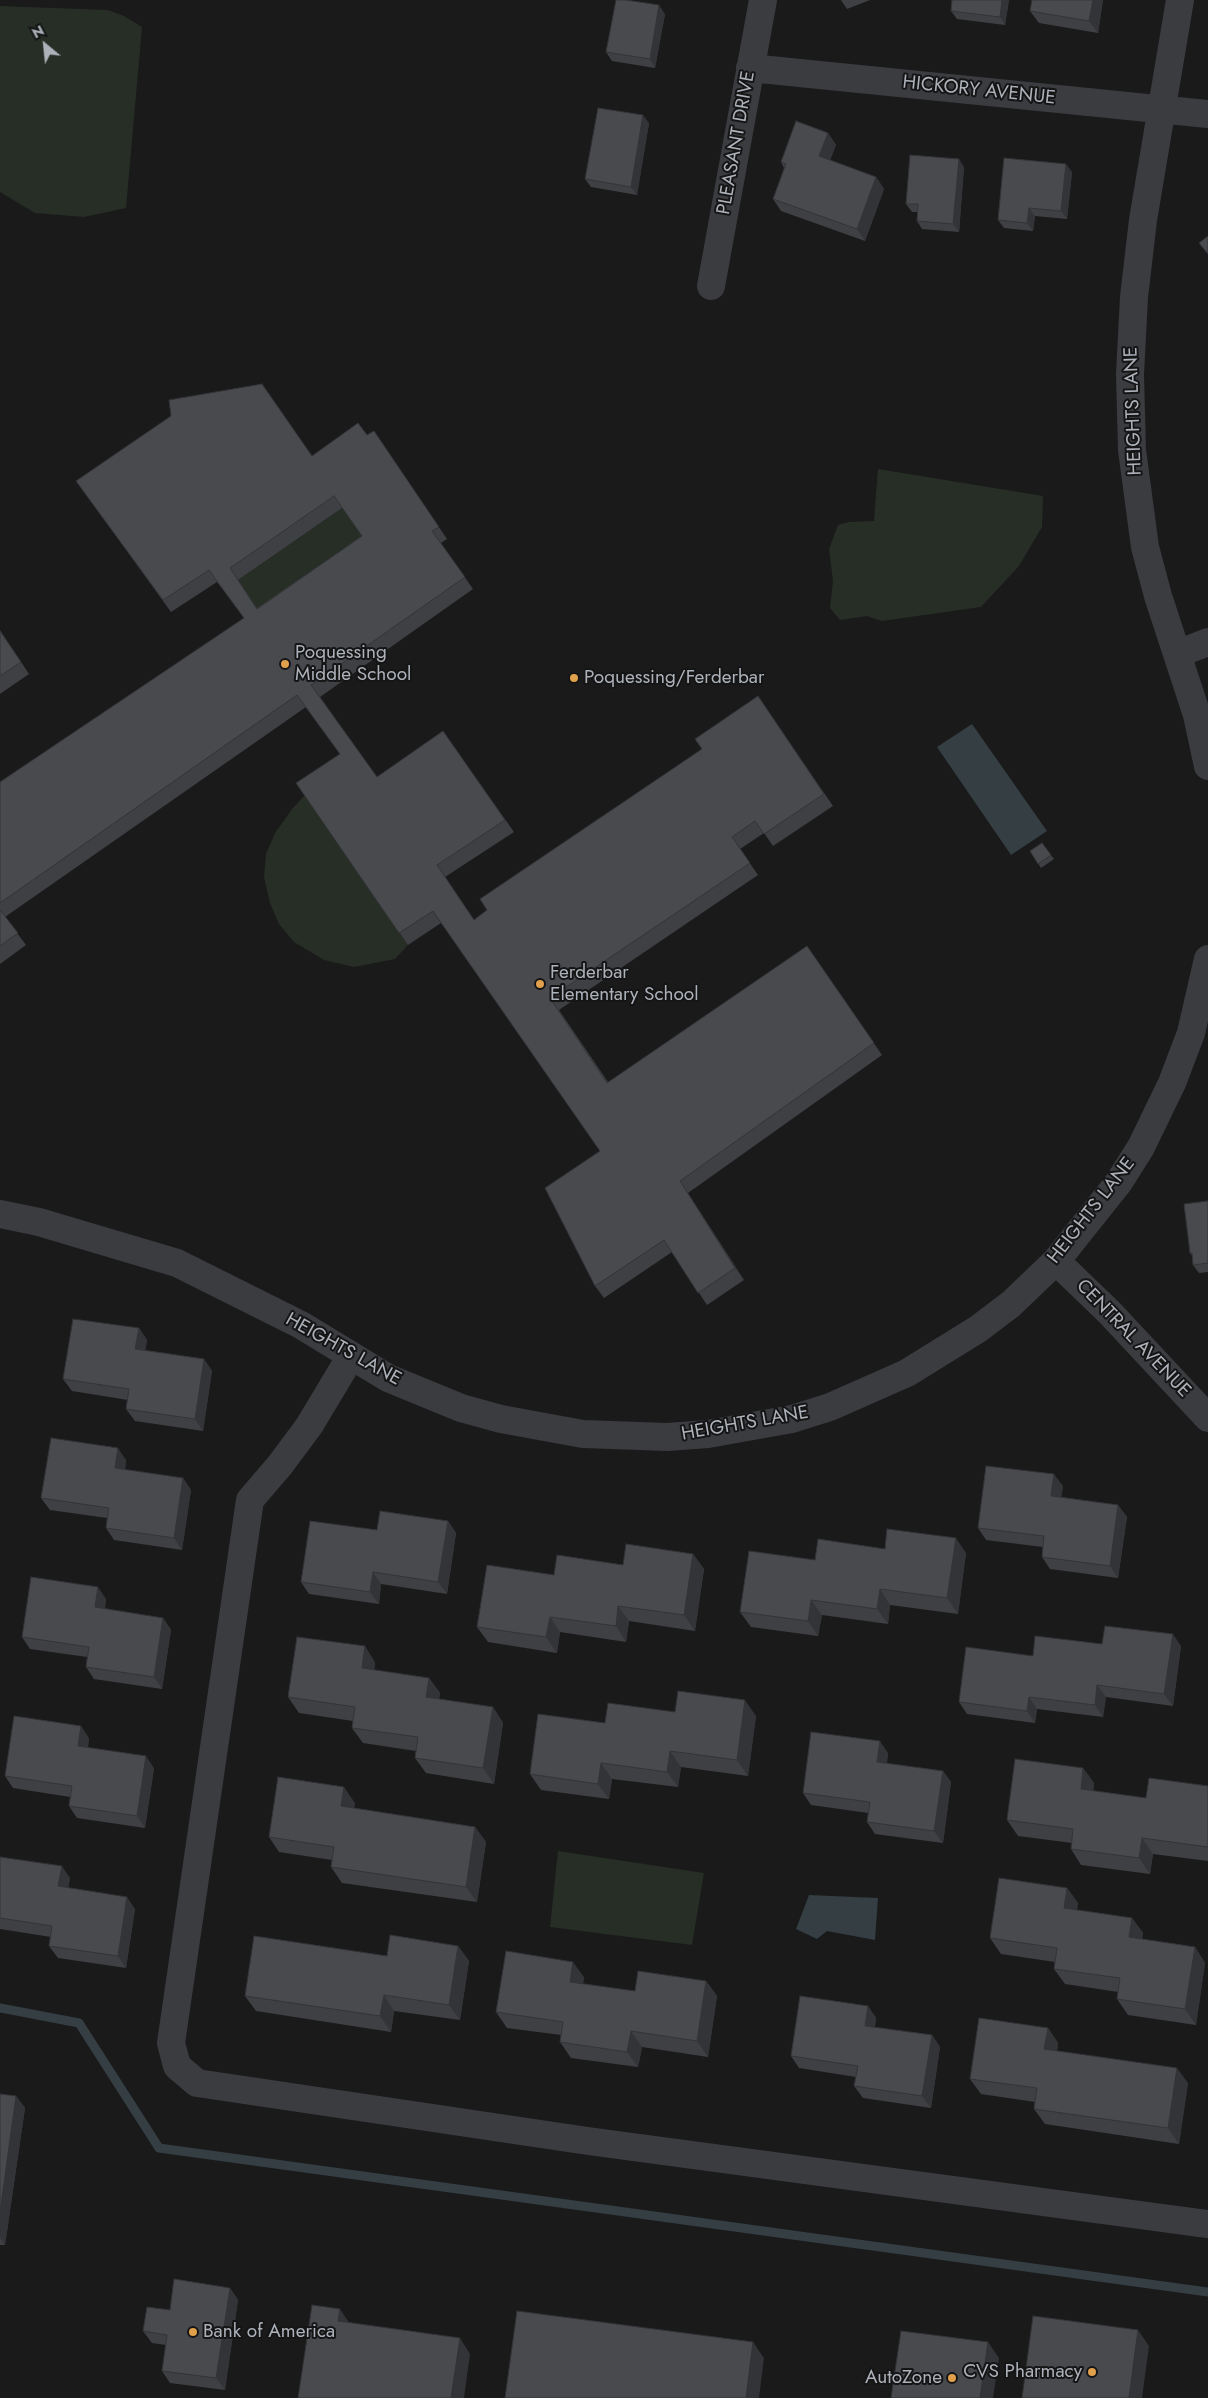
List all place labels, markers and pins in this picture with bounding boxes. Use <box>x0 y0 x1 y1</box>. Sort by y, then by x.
place label: Poquessing Middle School <box>295 642 411 686</box>
marker: Poquessing Middle School <box>279 658 291 670</box>
place label: Poquessing/Ferderbar <box>584 667 764 689</box>
marker: Poquessing/Ferderbar <box>568 672 580 684</box>
place label: Ferderbar Elementary School <box>550 962 699 1006</box>
marker: Ferderbar Elementary School <box>534 978 546 990</box>
place label: Bank of America <box>203 2321 335 2343</box>
marker: Bank of America <box>187 2326 199 2338</box>
place label: CVS Pharmacy <box>963 2361 1082 2383</box>
marker: CVS Pharmacy <box>1086 2366 1098 2378</box>
place label: AutoZone <box>865 2367 942 2389</box>
marker: AutoZone <box>946 2372 958 2384</box>

